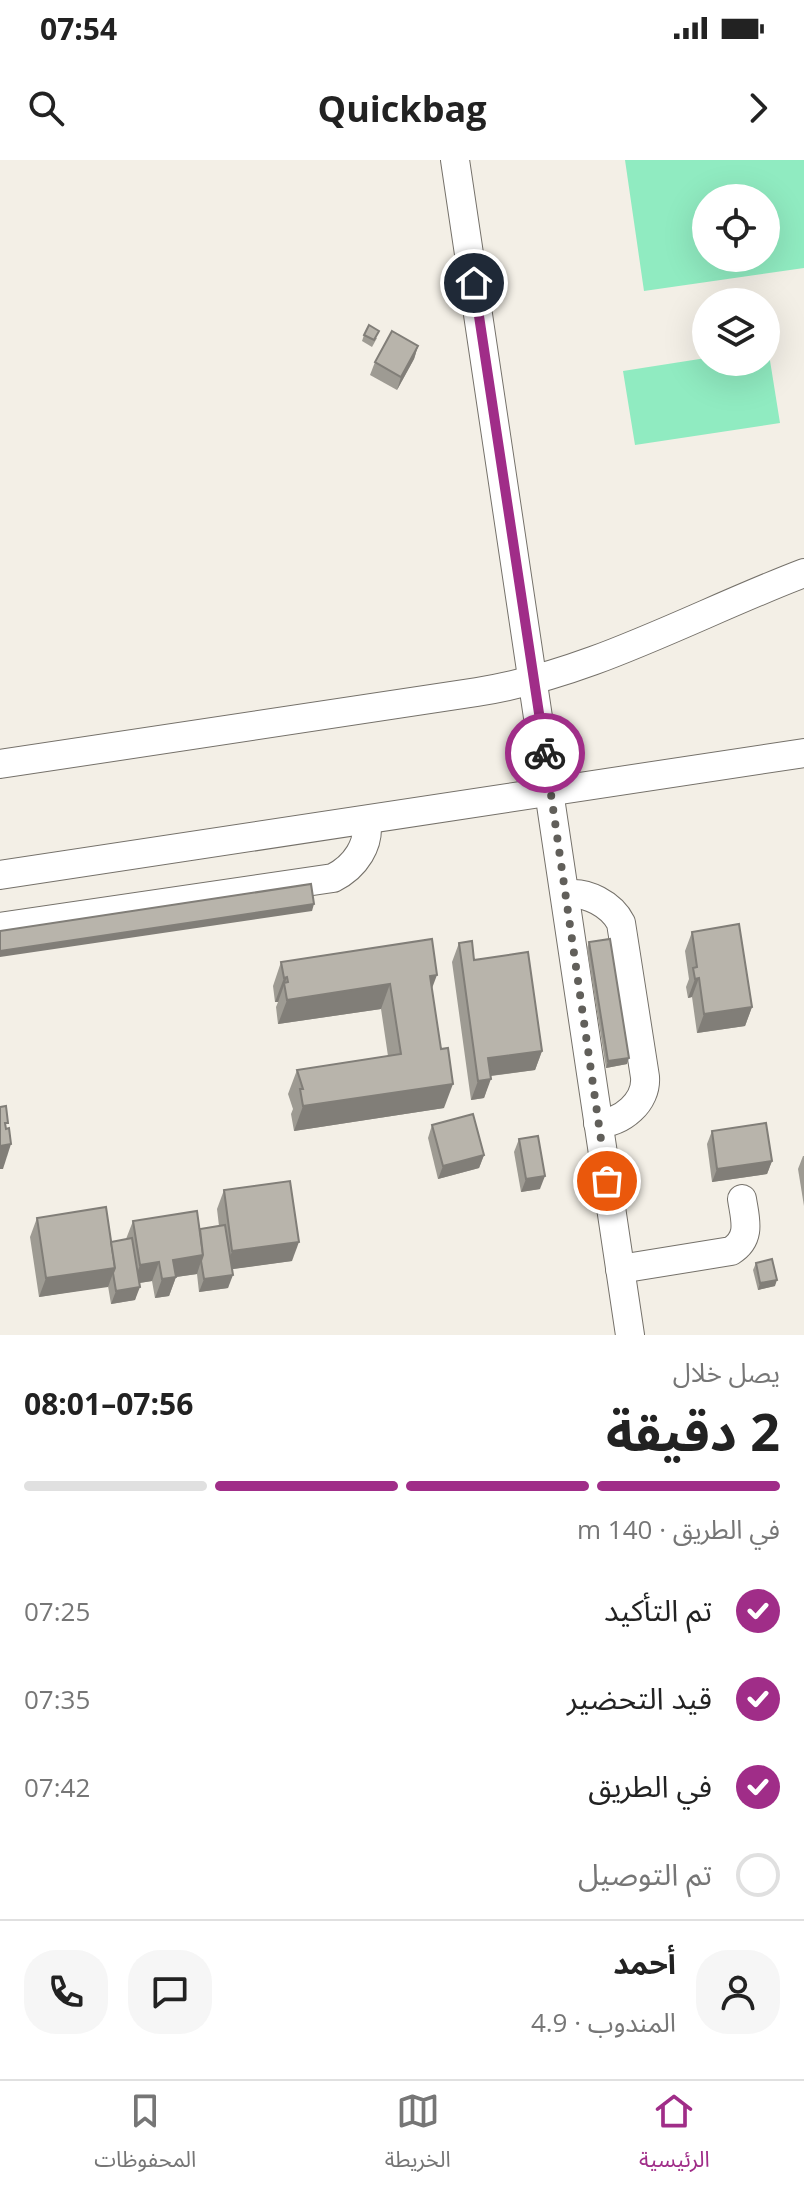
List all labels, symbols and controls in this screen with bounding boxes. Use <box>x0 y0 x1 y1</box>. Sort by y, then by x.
text: 07:54 <box>40 8 117 49</box>
text: Quickbag <box>318 84 487 133</box>
icon: search <box>24 86 68 130</box>
icon: forward <box>736 86 780 130</box>
map controls <box>692 184 780 376</box>
button: locate <box>692 184 780 272</box>
pin <box>440 249 508 317</box>
icon: home <box>452 261 496 305</box>
button: layers <box>692 288 780 376</box>
courier <box>505 713 585 793</box>
icon: bike <box>523 731 567 775</box>
pin <box>573 1147 641 1215</box>
icon: bag <box>585 1159 629 1203</box>
text: يصل خلال <box>673 1354 780 1390</box>
text: 07:56–08:01 <box>24 1383 193 1424</box>
text: 2 دقيقة <box>606 1395 780 1466</box>
text: في الطريق · 140 m <box>577 1511 780 1547</box>
text: تم التأكيد <box>604 1589 712 1630</box>
icon: check <box>736 1589 780 1633</box>
text: 07:25 <box>24 1593 90 1629</box>
text: قيد التحضير <box>567 1677 712 1718</box>
icon: check <box>736 1677 780 1721</box>
text: 07:35 <box>24 1681 90 1717</box>
text: في الطريق <box>588 1765 712 1806</box>
icon: check <box>736 1765 780 1809</box>
text: 07:42 <box>24 1769 90 1805</box>
text: تم التوصيل <box>578 1853 712 1894</box>
text: أحمد <box>613 1942 676 1983</box>
button: phone <box>24 1950 108 2034</box>
button: chat <box>128 1950 212 2034</box>
button: person <box>696 1950 780 2034</box>
text: المندوب · 4.9 <box>531 2004 676 2040</box>
tab: المحفوظات <box>94 2089 196 2183</box>
tab: الخريطة <box>385 2089 451 2183</box>
tab: الرئيسية <box>639 2089 710 2183</box>

